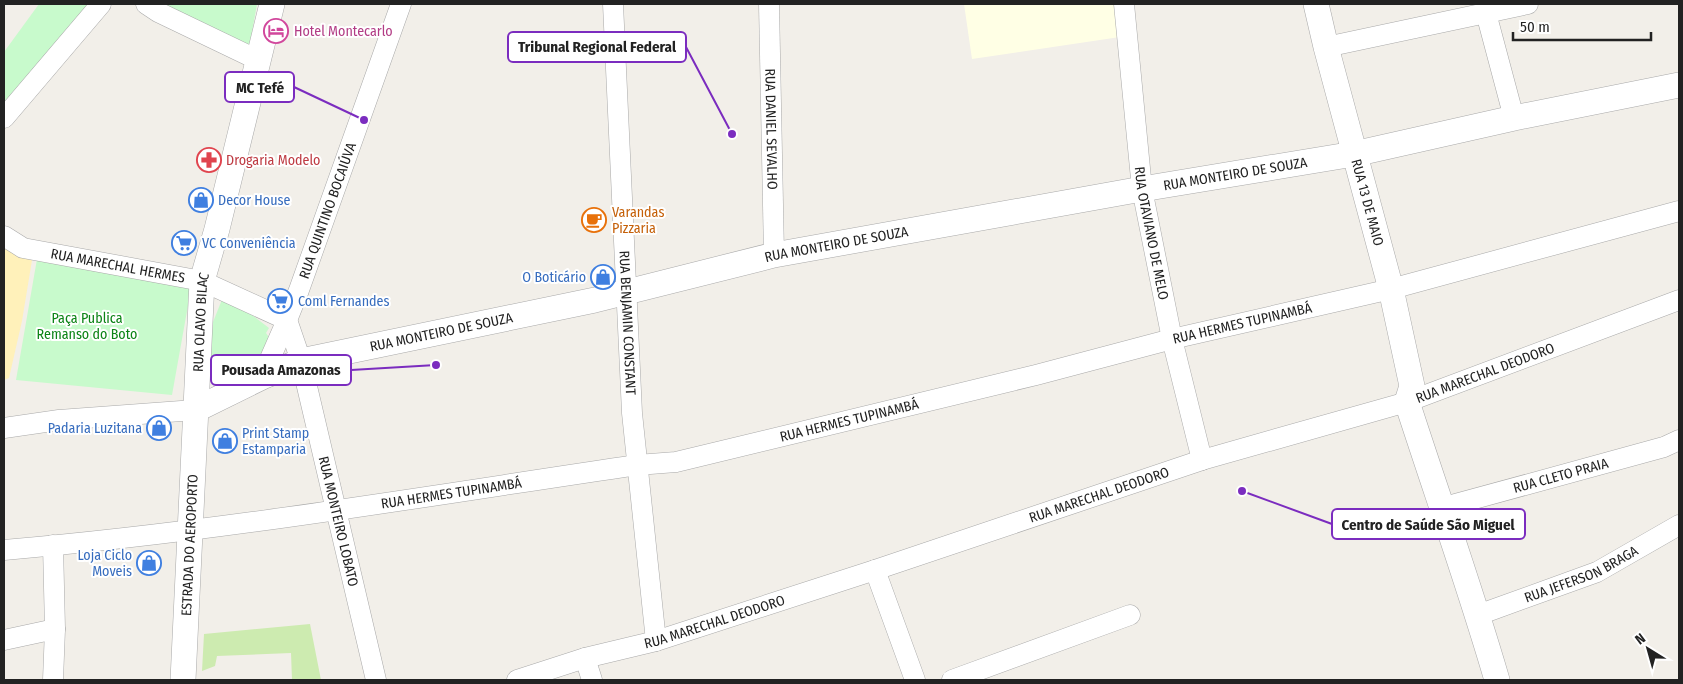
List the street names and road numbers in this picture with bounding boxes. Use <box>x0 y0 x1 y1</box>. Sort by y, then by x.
street label: RUA DANIEL SEVALHO <box>761 68 781 190</box>
street label: RUA QUINTINO BOCAIÚVA <box>296 140 360 281</box>
street label: RUA MONTEIRO DE SOUZA <box>1162 154 1309 194</box>
street label: RUA 13 DE MAIO <box>1347 157 1387 248</box>
street label: RUA OTAVIANO DE MELO <box>1131 166 1172 302</box>
street label: RUA MONTEIRO DE SOUZA <box>763 223 910 266</box>
street label: RUA MARECHAL HERMES <box>49 245 186 287</box>
street label: RUA BENJAMIN CONSTANT <box>615 250 639 396</box>
street label: RUA OLAVO BILAC <box>190 271 213 373</box>
street label: RUA HERMES TUPINAMBÁ <box>1171 298 1314 348</box>
street label: RUA MONTEIRO DE SOUZA <box>368 309 515 356</box>
street label: RUA MARECHAL DEODORO <box>1413 339 1557 407</box>
street label: RUA HERMES TUPINAMBÁ <box>778 395 921 446</box>
street label: RUA MONTEIRO LOBATO <box>315 455 362 588</box>
street label: RUA CLETO PRAIA <box>1511 455 1611 497</box>
street label: RUA MARECHAL DEODORO <box>1027 464 1172 527</box>
street label: RUA HERMES TUPINAMBÁ <box>380 473 524 513</box>
street label: ESTRADA DO AEROPORTO <box>178 474 202 617</box>
street label: RUA JEFERSON BRAGA <box>1522 542 1642 607</box>
street label: RUA MARECHAL DEODORO <box>643 592 787 653</box>

